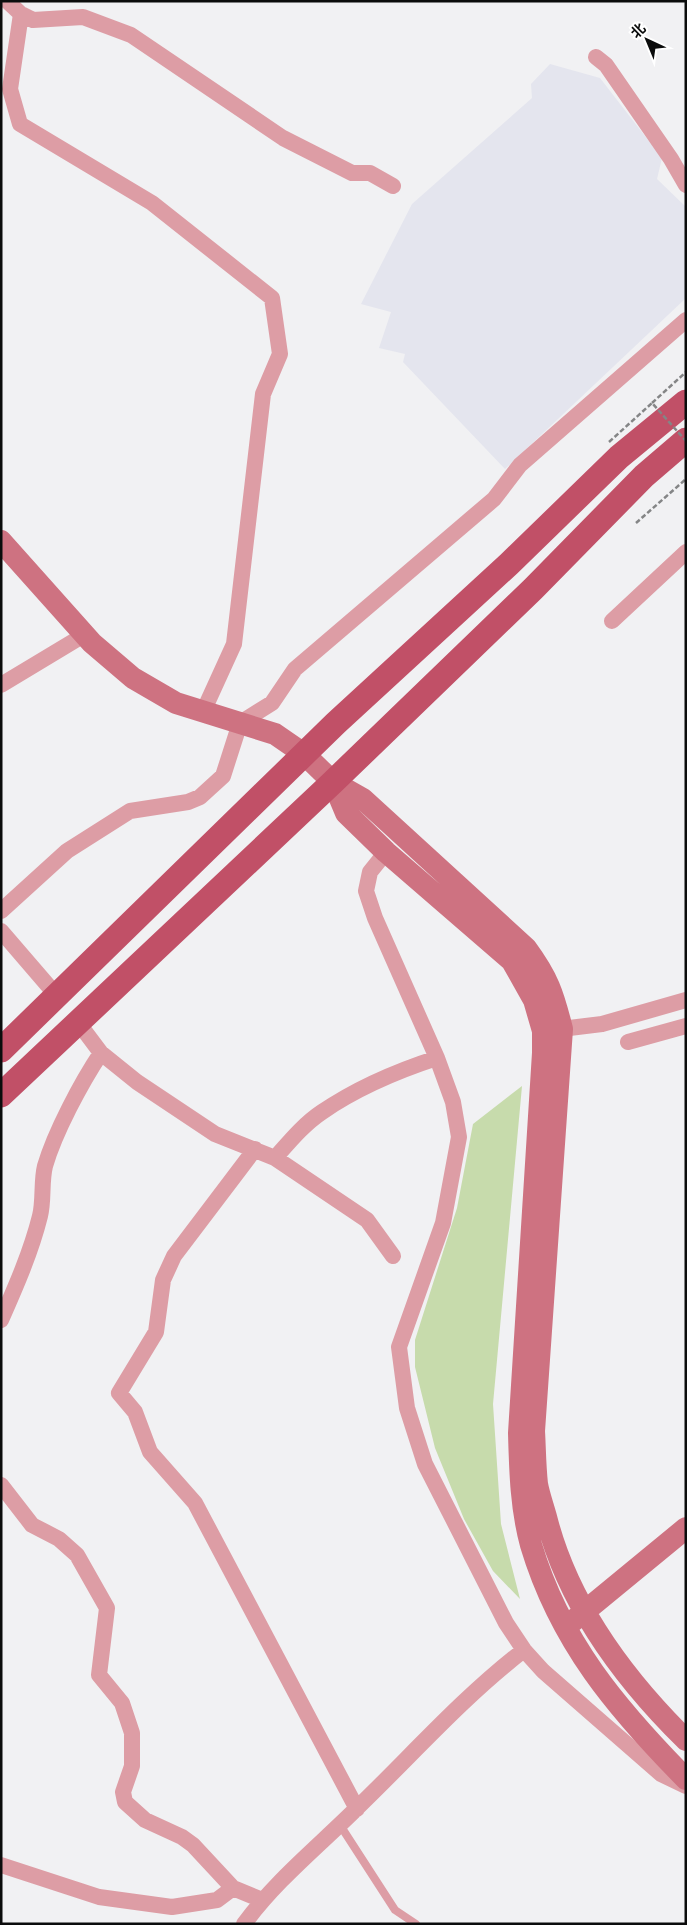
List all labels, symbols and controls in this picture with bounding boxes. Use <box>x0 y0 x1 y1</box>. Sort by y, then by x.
north arrow <box>622 15 672 65</box>
text: 北 <box>626 19 651 43</box>

